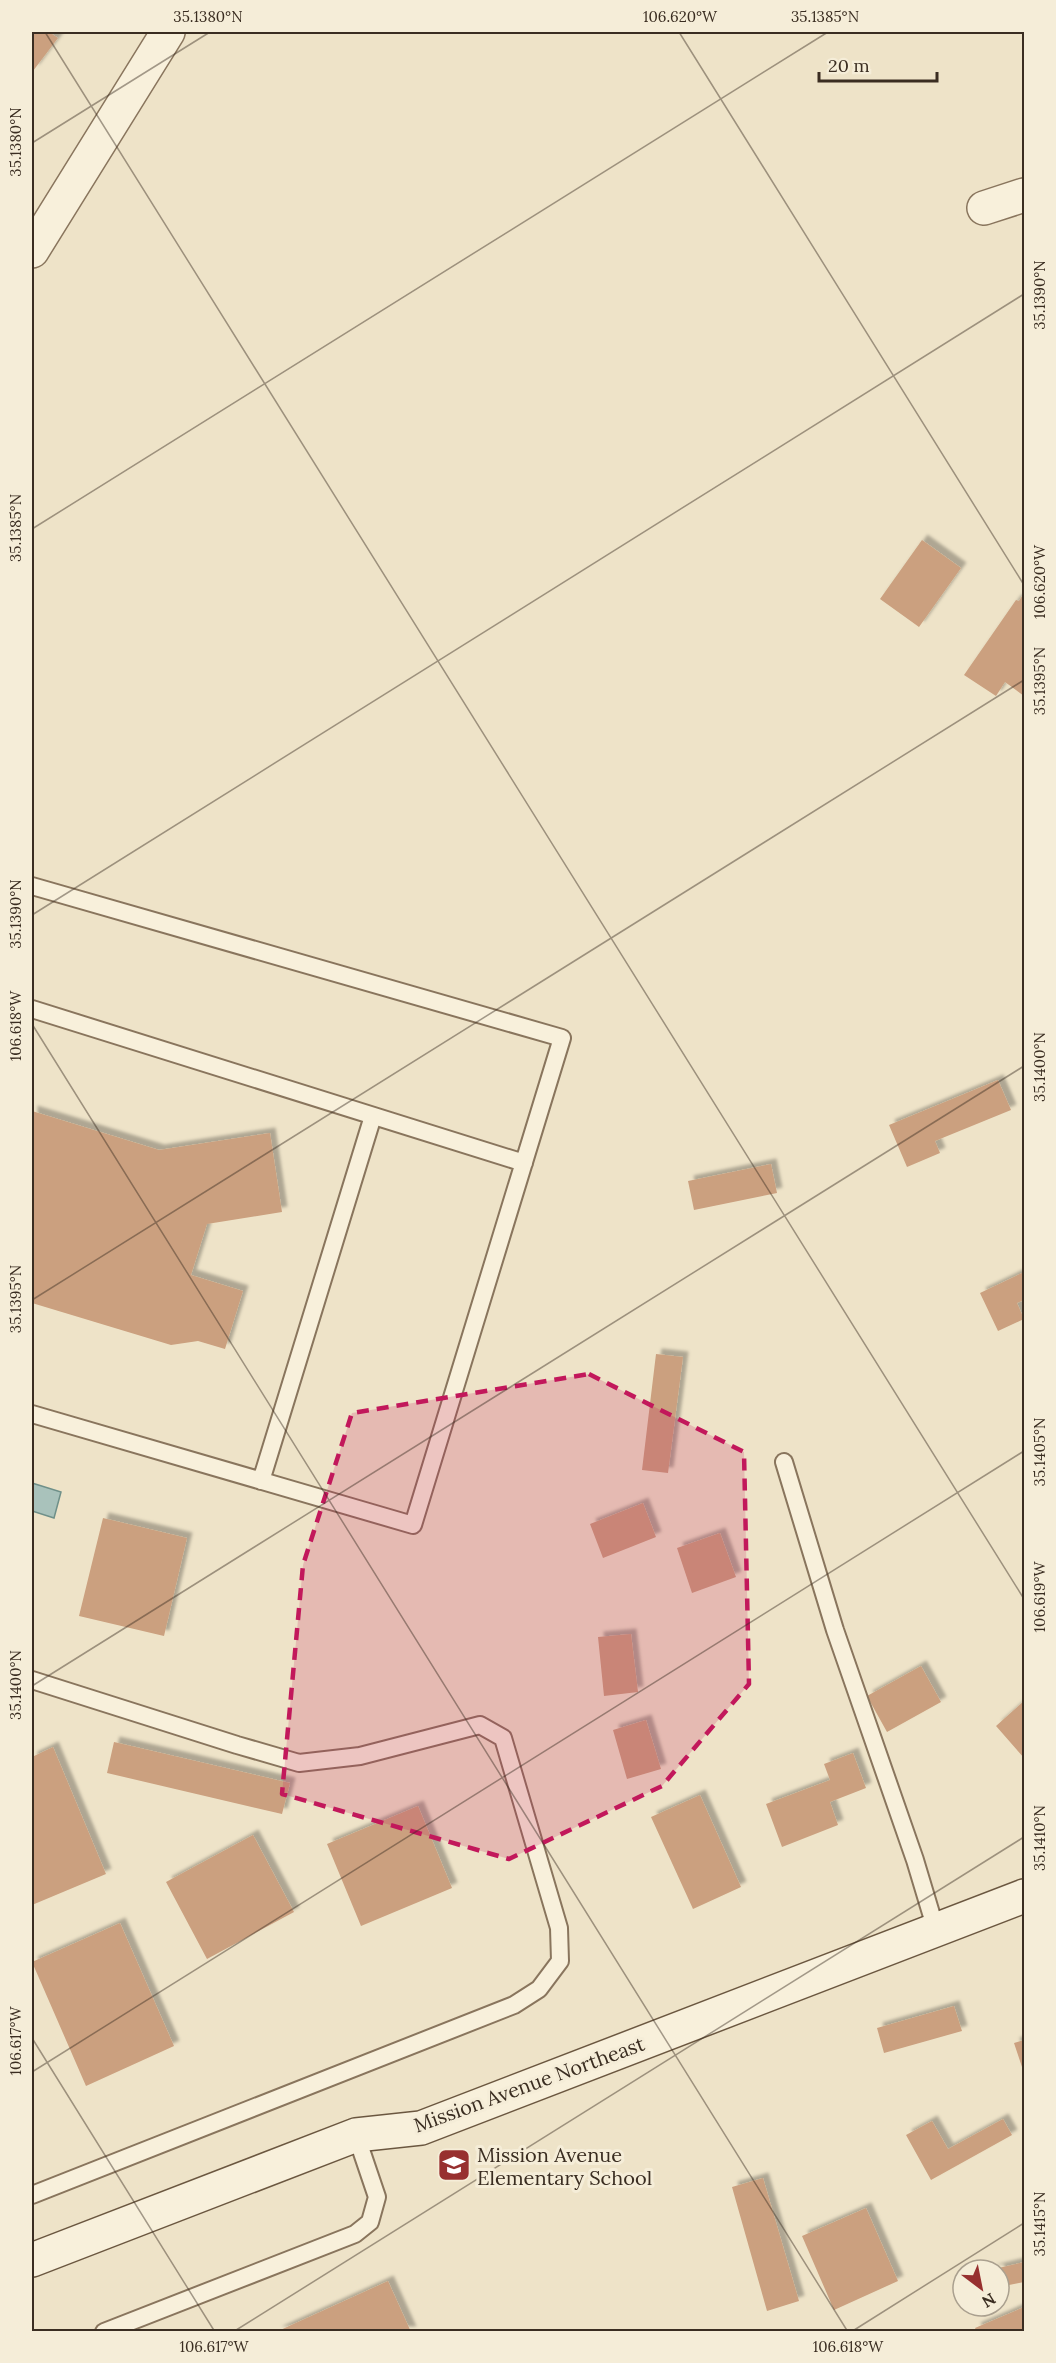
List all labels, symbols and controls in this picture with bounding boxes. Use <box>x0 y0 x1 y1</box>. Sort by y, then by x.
text: 35.1380°N <box>173 7 243 26</box>
text: 106.620°W <box>643 7 718 26</box>
text: 35.1385°N <box>791 7 859 26</box>
scale bar <box>819 45 938 83</box>
text: 20 m <box>828 54 870 77</box>
text: 35.1380°N <box>6 107 25 177</box>
text: 35.1390°N <box>1030 260 1049 330</box>
text: 35.1385°N <box>6 494 25 562</box>
text: 106.620°W <box>1030 544 1049 619</box>
text: 35.1395°N <box>1030 647 1049 715</box>
text: 35.1390°N <box>6 879 25 949</box>
text: 106.618°W <box>6 990 25 1061</box>
text: 35.1400°N <box>1030 1032 1049 1102</box>
text: 35.1395°N <box>6 1265 25 1333</box>
text: 35.1405°N <box>1030 1418 1049 1486</box>
text: 106.619°W <box>1030 1561 1049 1632</box>
text: 35.1400°N <box>6 1650 25 1720</box>
text: 35.1410°N <box>1030 1805 1049 1871</box>
text: 106.617°W <box>6 2005 25 2076</box>
street label: Mission Avenue Northeast <box>410 2030 648 2137</box>
place label: Mission Avenue Elementary School <box>477 2142 652 2190</box>
school or university icon: Mission Avenue Elementary School <box>436 2147 472 2183</box>
text: 35.1415°N <box>1030 2192 1049 2256</box>
north arrow <box>951 2258 1011 2318</box>
text: N <box>978 2289 999 2312</box>
text: 106.617°W <box>179 2337 250 2356</box>
text: 106.618°W <box>813 2337 884 2356</box>

